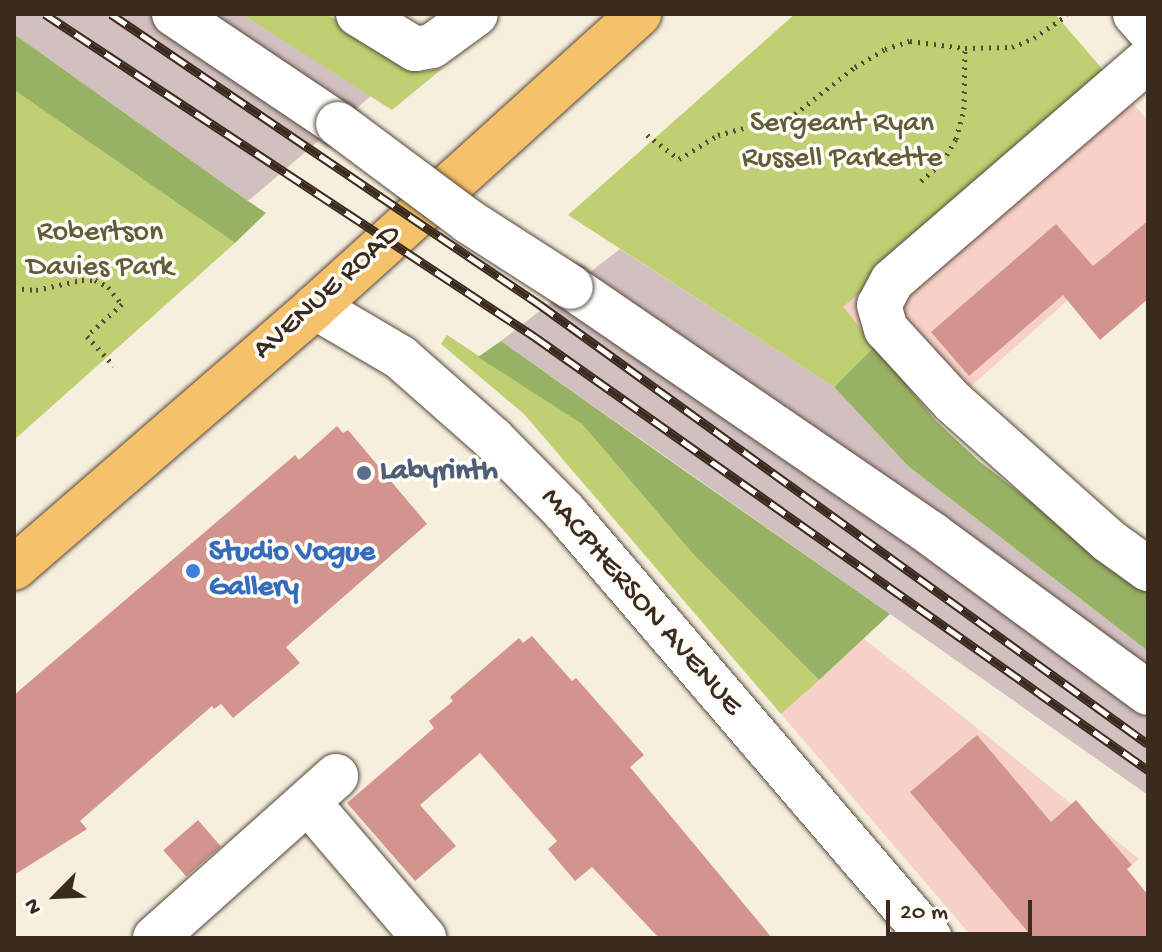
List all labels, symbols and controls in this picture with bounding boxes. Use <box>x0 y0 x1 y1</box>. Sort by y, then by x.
park label: Sergeant Ryan Russell Parkette <box>742 107 942 178</box>
park label: Robertson Davies Park <box>27 216 173 286</box>
street label: AVENUE ROAD <box>247 217 409 369</box>
place label: Labyrinth <box>380 455 498 491</box>
marker: Labyrinth <box>355 464 373 482</box>
street label: MACPHERSON AVENUE <box>531 482 749 724</box>
place label: Studio Vogue Gallery <box>209 536 375 606</box>
marker: Studio Vogue Gallery <box>184 562 202 580</box>
north arrow <box>16 856 96 936</box>
scale bar <box>890 884 1036 934</box>
text: N <box>19 894 49 918</box>
text: 20 m <box>900 899 948 928</box>

